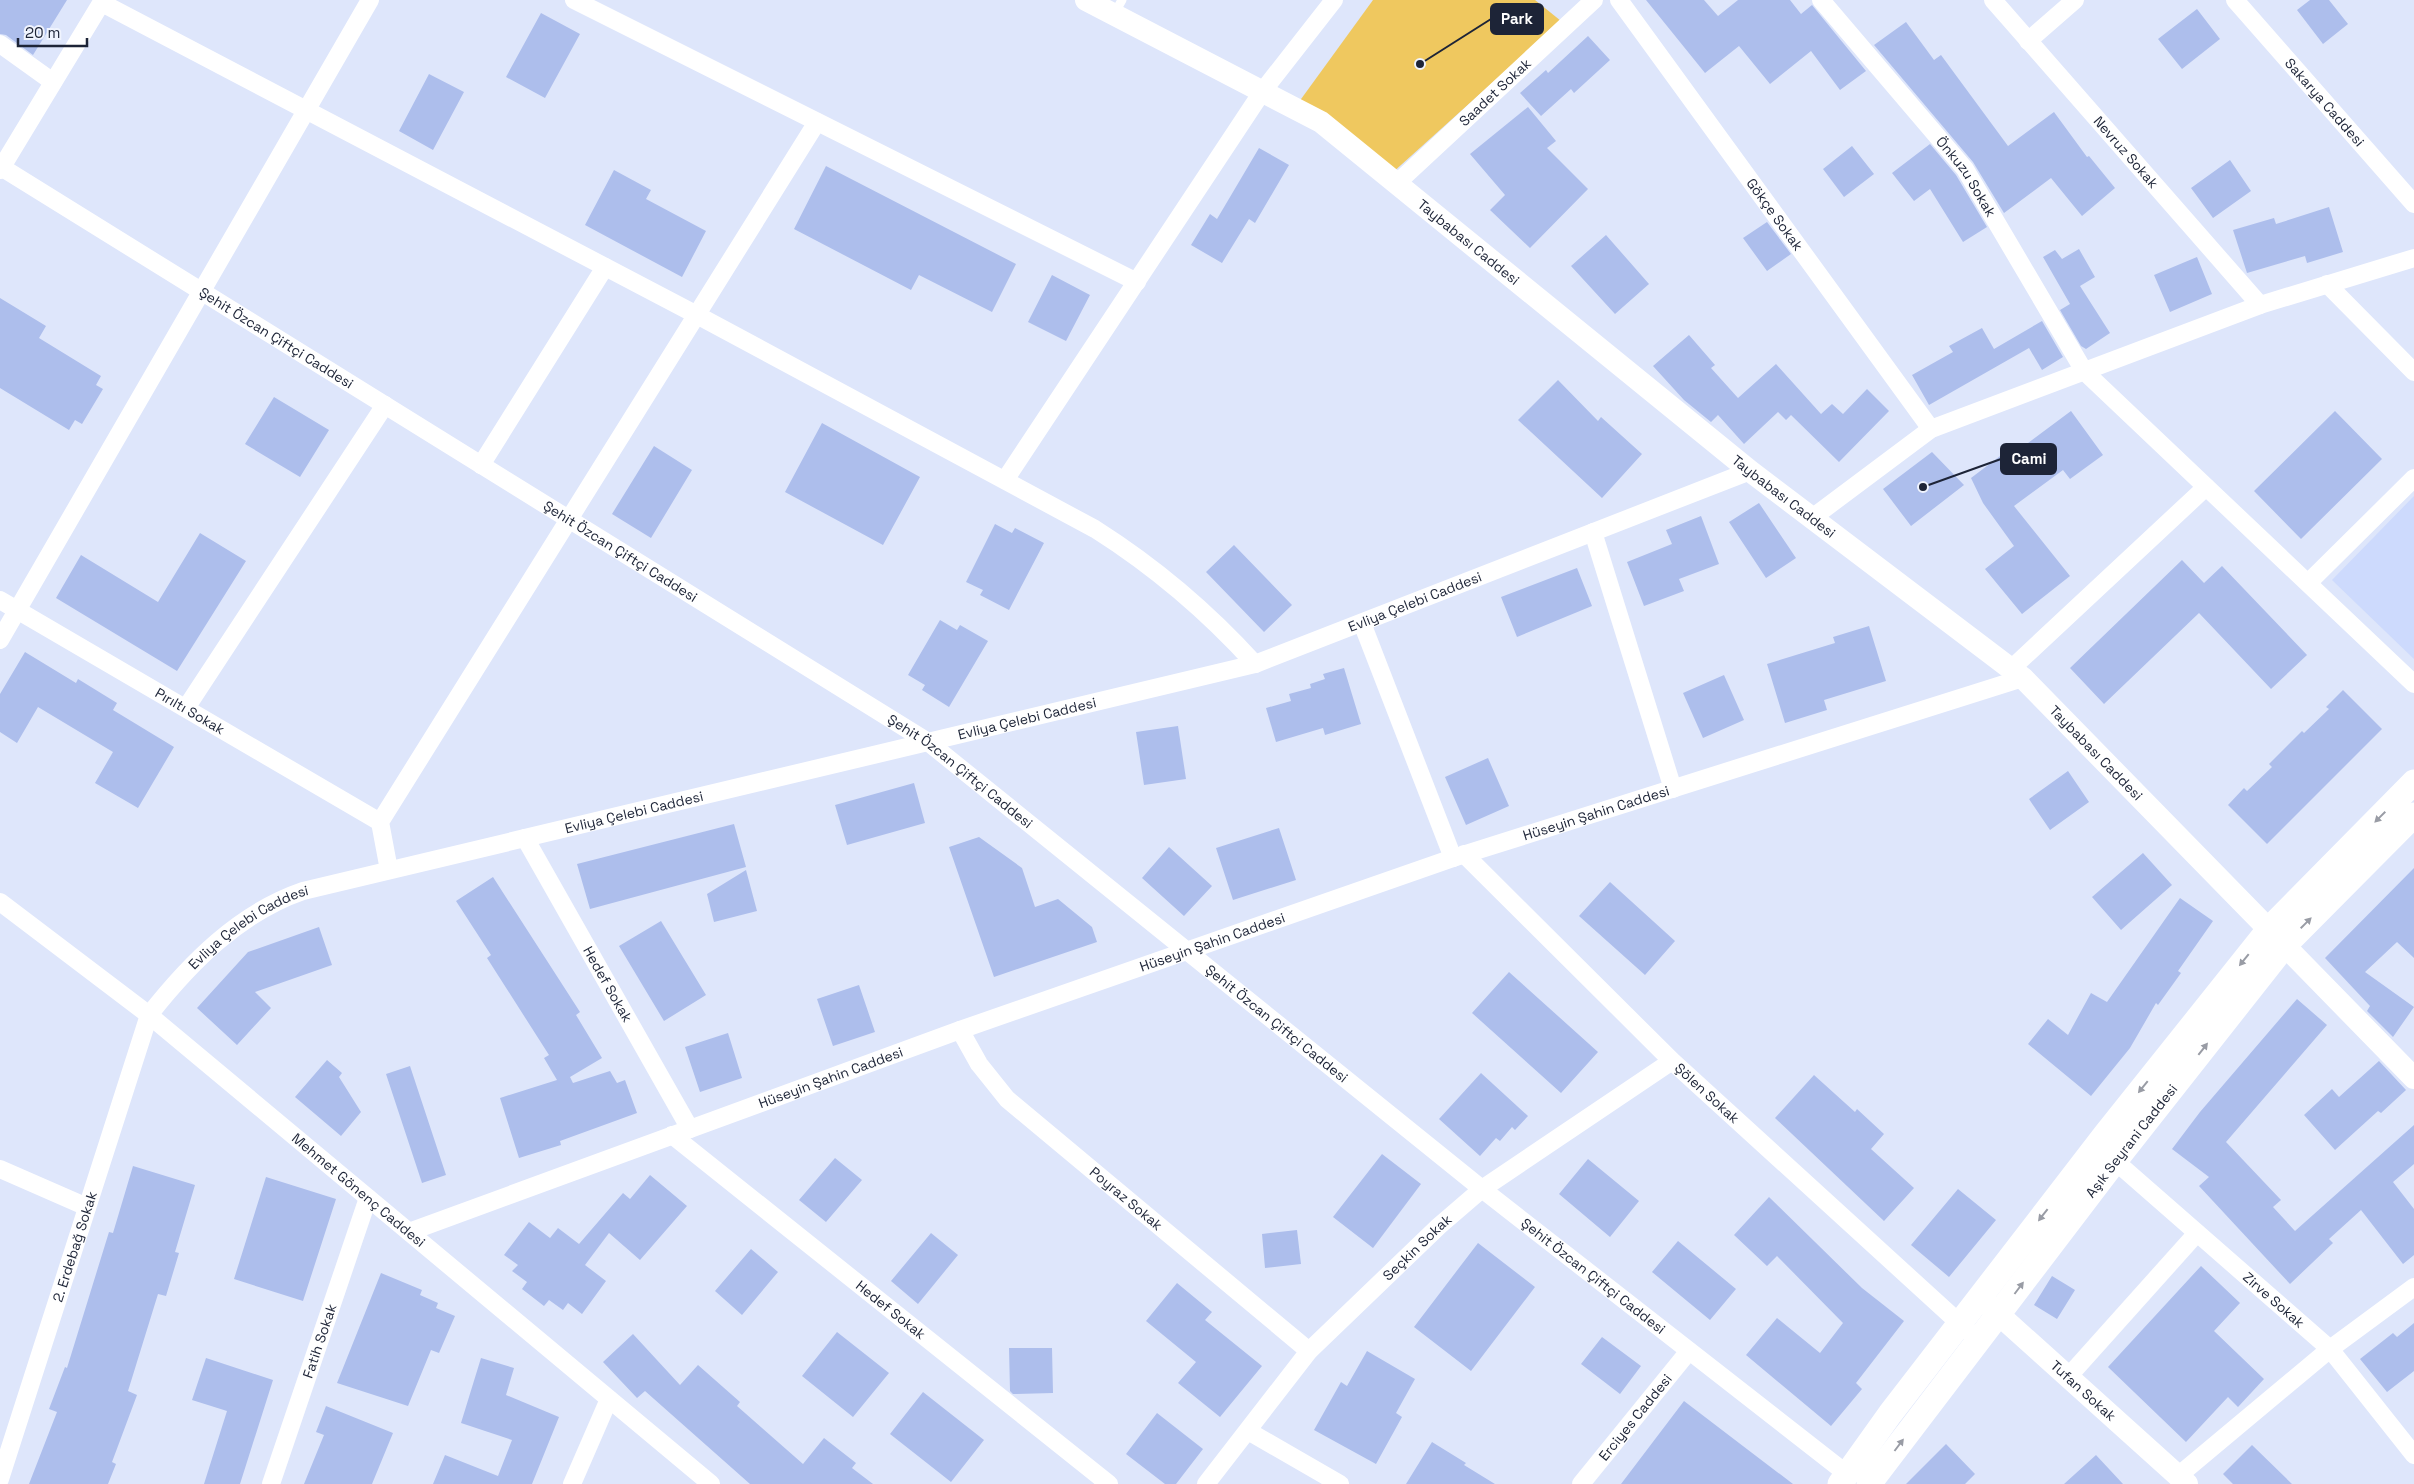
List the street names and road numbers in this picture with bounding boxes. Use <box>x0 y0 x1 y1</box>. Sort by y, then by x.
street label: Saadet Sokak <box>1455 54 1535 130</box>
street label: Sakarya Caddesi <box>2281 54 2368 150</box>
street label: Nevruz Sokak <box>2090 112 2163 192</box>
street label: Önkuzu Sokak <box>1932 133 2000 220</box>
street label: Gökçe Sokak <box>1742 174 1808 255</box>
street label: Taybabası Caddesi <box>1414 195 1523 289</box>
street label: Şehit Özcan Çiftçi Caddesi <box>196 283 357 392</box>
street label: Taybabası Caddesi <box>1728 451 1839 542</box>
street label: Şehit Özcan Çiftçi Caddesi <box>540 497 701 606</box>
street label: Evliya Çelebi Caddesi <box>1346 568 1484 636</box>
street label: Pırıltı Sokak <box>152 684 228 739</box>
street label: Evliya Çelebi Caddesi <box>956 693 1098 744</box>
street label: Taybabası Caddesi <box>2046 701 2147 804</box>
street label: Şehit Özcan Çiftçi Caddesi <box>884 710 1037 832</box>
street label: Hüseyin Şahin Caddesi <box>1521 781 1672 844</box>
street label: Evliya Çelebi Caddesi <box>563 787 705 837</box>
street label: Evliya Çelebi Caddesi <box>184 881 310 973</box>
street label: Hüseyin Şahin Caddesi <box>1137 908 1287 976</box>
street label: Hedef Sokak <box>579 943 637 1026</box>
street label: Şehit Özcan Çiftçi Caddesi <box>1202 960 1352 1086</box>
street label: Hüseyin Şahin Caddesi <box>756 1043 905 1112</box>
street label: Şölen Sokak <box>1671 1059 1744 1127</box>
street label: Aşık Seyrani Caddesi <box>2081 1080 2181 1201</box>
street label: Mehmet Gönenç Caddesi <box>288 1129 429 1251</box>
street label: Poyraz Sokak <box>1086 1163 1167 1234</box>
street label: 2. Erdebağ Sokak <box>48 1189 101 1304</box>
street label: Seçkin Sokak <box>1379 1210 1456 1284</box>
street label: Şehit Özcan Çiftçi Caddesi <box>1518 1214 1669 1338</box>
street label: Zirve Sokak <box>2239 1268 2309 1332</box>
street label: Hedef Sokak <box>852 1276 930 1343</box>
street label: Fatih Sokak <box>299 1301 341 1381</box>
street label: Tufan Sokak <box>2047 1356 2120 1425</box>
street label: Erciyes Caddesi <box>1595 1370 1676 1464</box>

